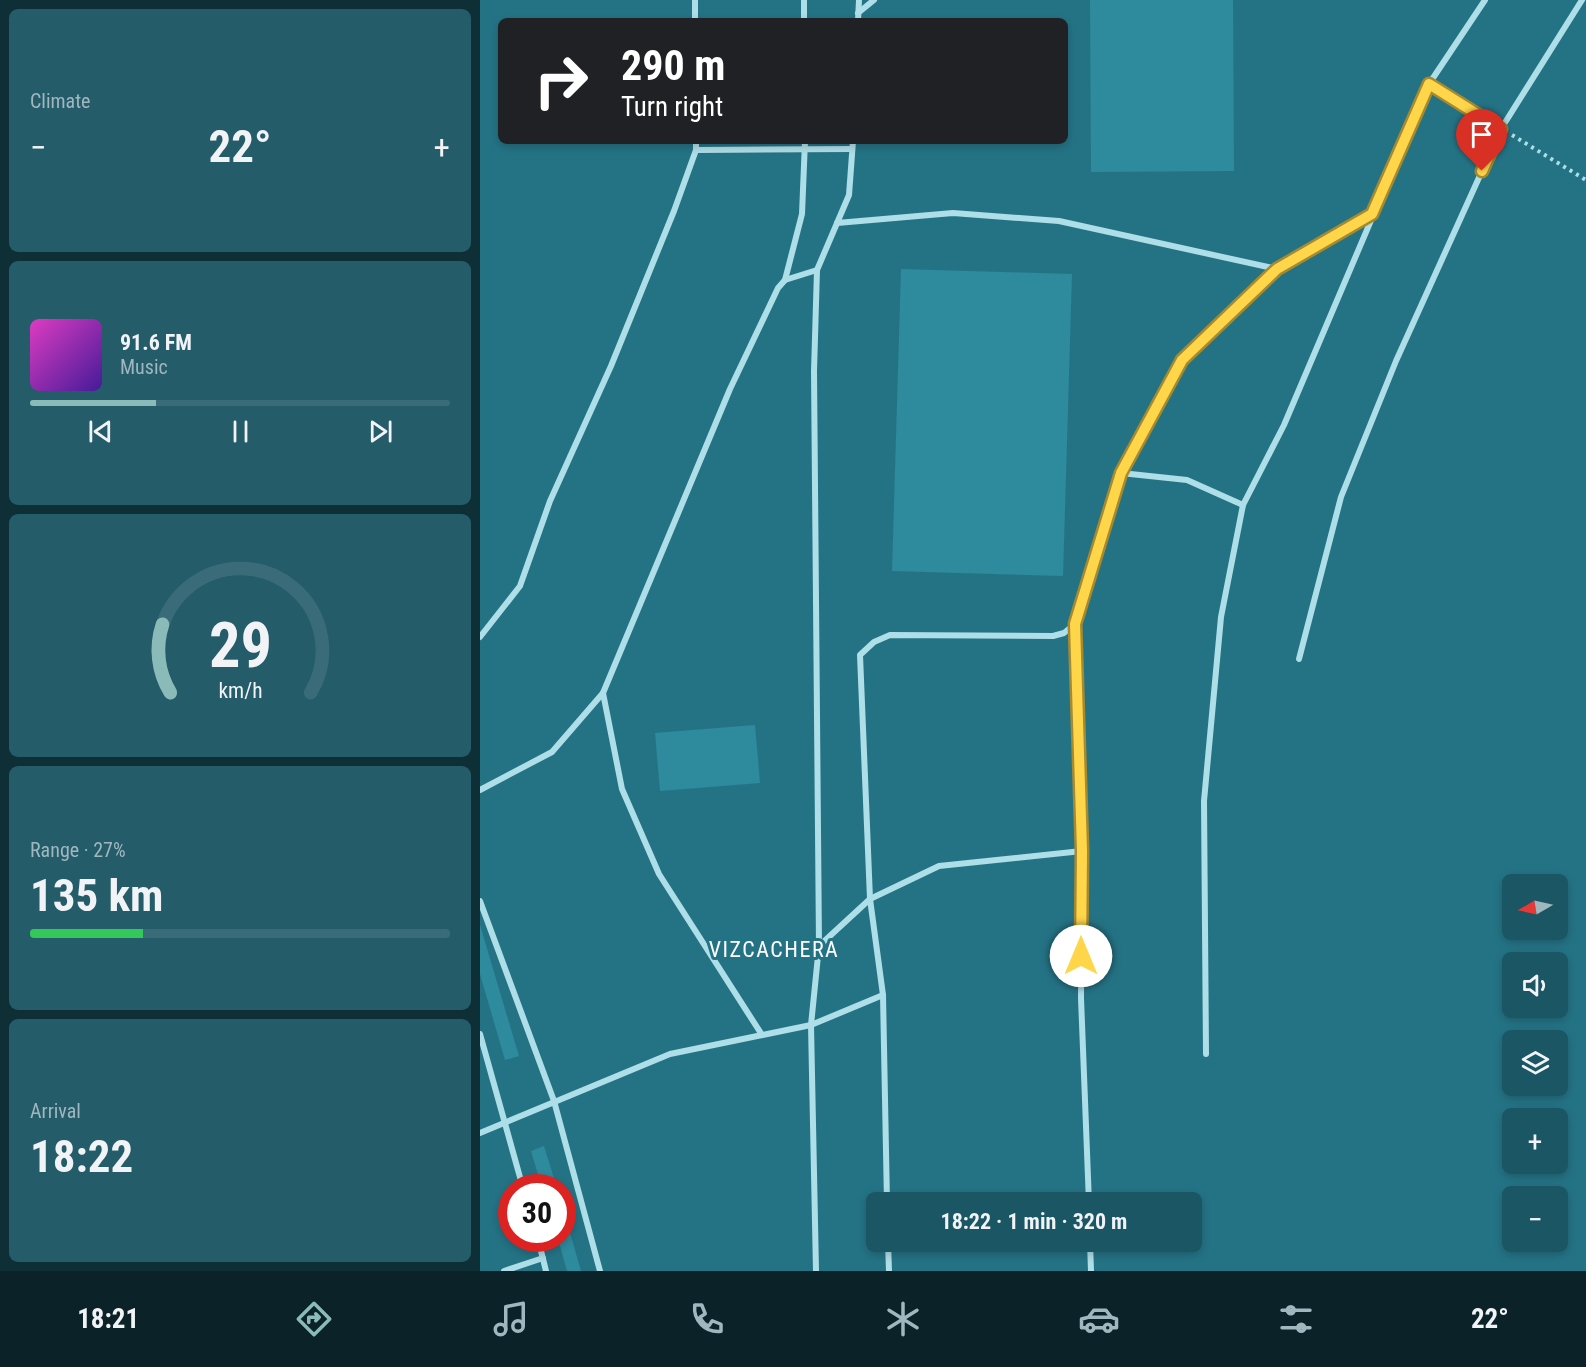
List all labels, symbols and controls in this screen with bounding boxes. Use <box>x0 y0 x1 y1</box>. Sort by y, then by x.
text: 290 m <box>621 41 726 90</box>
icon: right <box>522 42 600 120</box>
text: Climate <box>30 89 90 113</box>
text: Turn right <box>621 91 723 123</box>
pin <box>1456 109 1507 171</box>
icon: arrive <box>1465 118 1498 151</box>
text: 22° <box>209 120 272 173</box>
text: − <box>30 128 47 167</box>
text: + <box>434 128 450 167</box>
text: 91.6 FM <box>120 330 192 355</box>
text: Music <box>120 355 168 379</box>
icon: previous <box>84 415 117 448</box>
icon: pause <box>224 415 257 448</box>
icon: next <box>364 415 397 448</box>
text: 29 <box>208 609 272 682</box>
text: km/h <box>218 678 262 703</box>
text: Range · 27% <box>30 838 126 862</box>
text: 135 km <box>30 869 163 922</box>
north arrow <box>1502 874 1568 940</box>
map controls <box>1502 874 1568 1252</box>
position arrow <box>1049 924 1113 988</box>
district label: VIZCACHERA <box>709 937 839 962</box>
button: sound <box>1502 952 1568 1018</box>
button: layers <box>1502 1030 1568 1096</box>
text: Arrival <box>30 1099 81 1123</box>
button: + <box>1502 1108 1568 1174</box>
text: 18:22 <box>30 1130 133 1183</box>
speed limit sign: 30 <box>498 1174 576 1252</box>
button: − <box>1502 1186 1568 1252</box>
text: 18:22 · 1 min · 320 m <box>941 1209 1127 1234</box>
icon: directions <box>293 1298 335 1340</box>
icon: music <box>490 1298 532 1340</box>
icon: phone <box>686 1298 728 1340</box>
icon: climate <box>882 1298 924 1340</box>
icon: car <box>1078 1298 1120 1340</box>
icon: filters <box>1275 1298 1317 1340</box>
text: 18:21 <box>77 1303 139 1335</box>
text: 22° <box>1471 1303 1509 1335</box>

